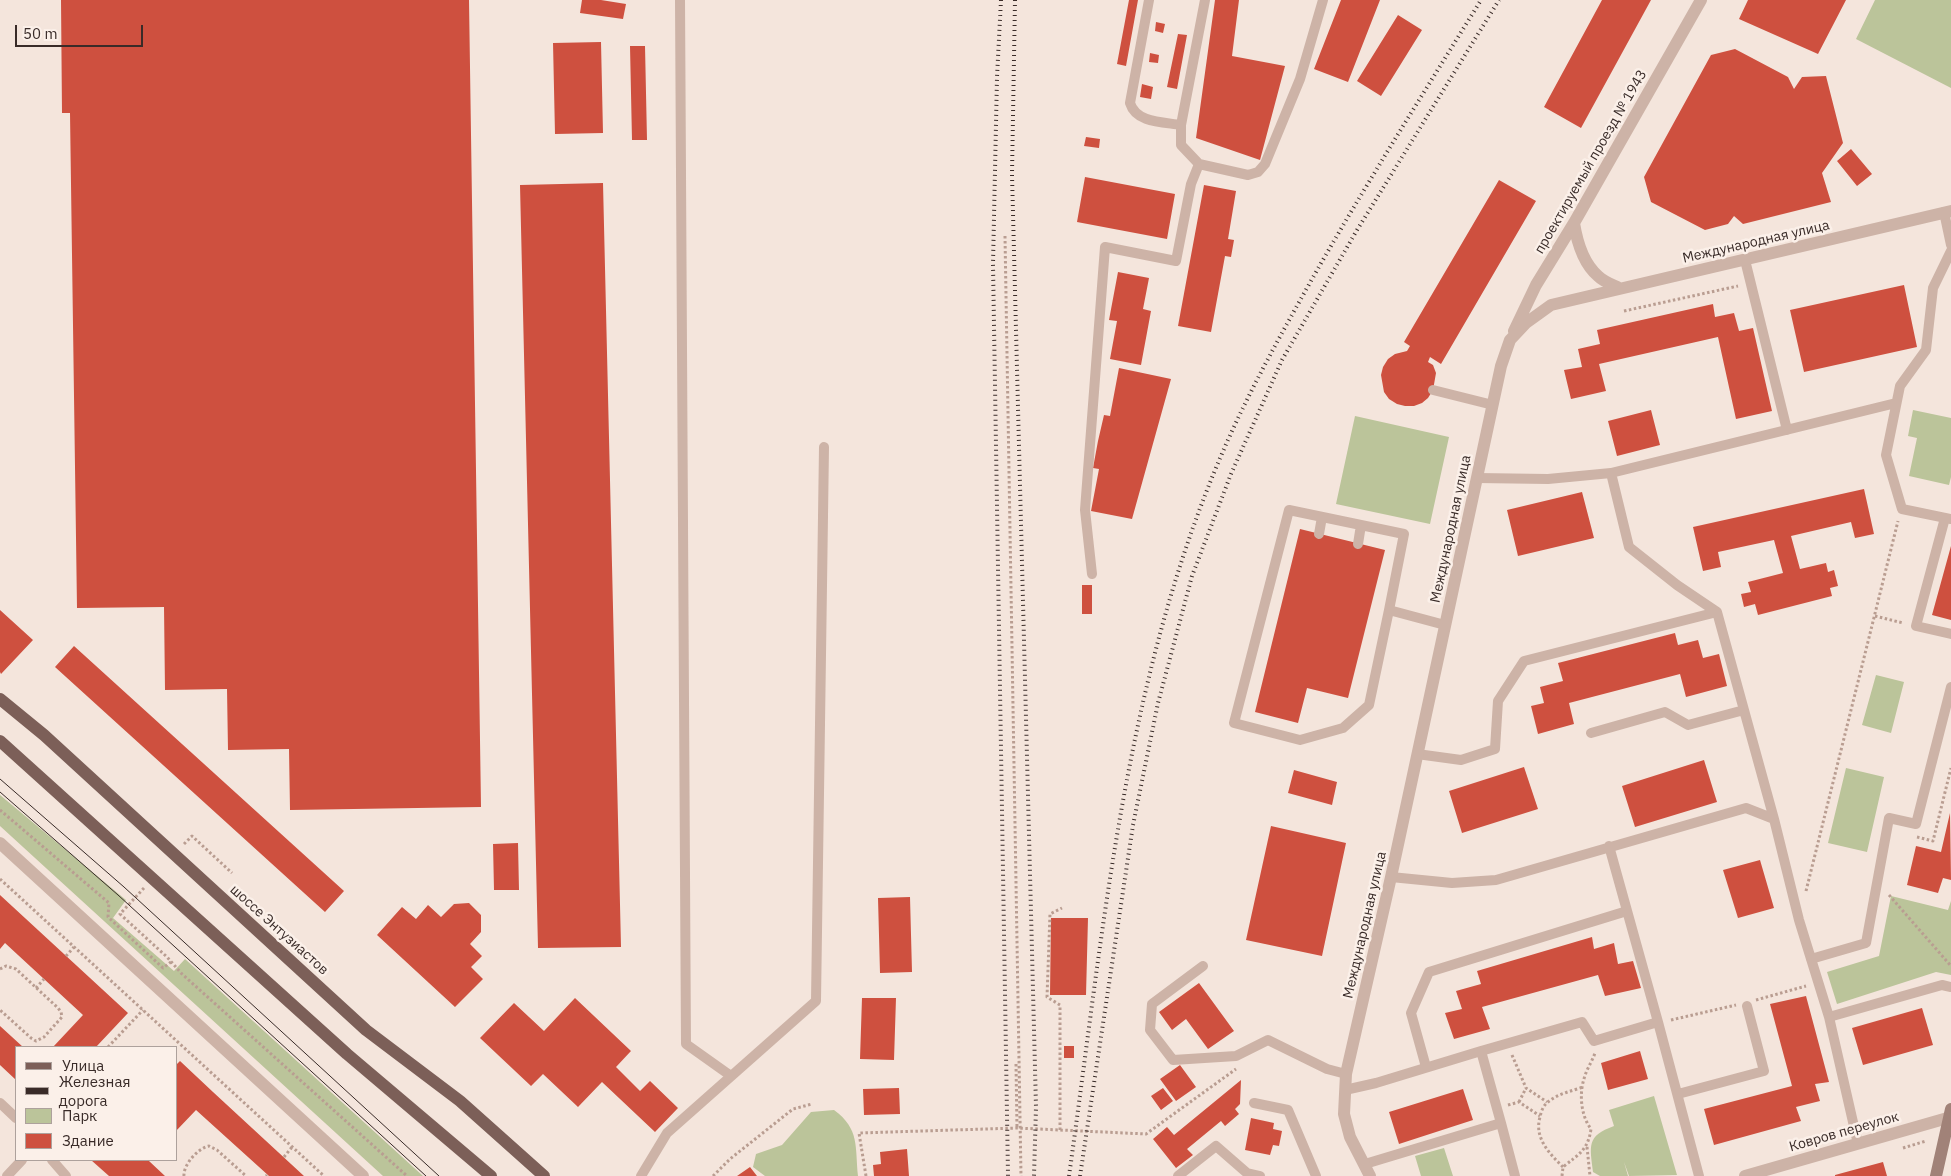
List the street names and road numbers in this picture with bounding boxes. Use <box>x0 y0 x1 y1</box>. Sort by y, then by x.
street label: проектируемый проезд № 1943 <box>1531 67 1651 257</box>
street label: Международная улица <box>1681 217 1831 267</box>
street label: Международная улица <box>1427 454 1475 604</box>
street label: Международная улица <box>1340 850 1390 1000</box>
street label: шоссе Энтузиастов <box>226 881 332 979</box>
street label: Ковров переулок <box>1787 1108 1901 1156</box>

